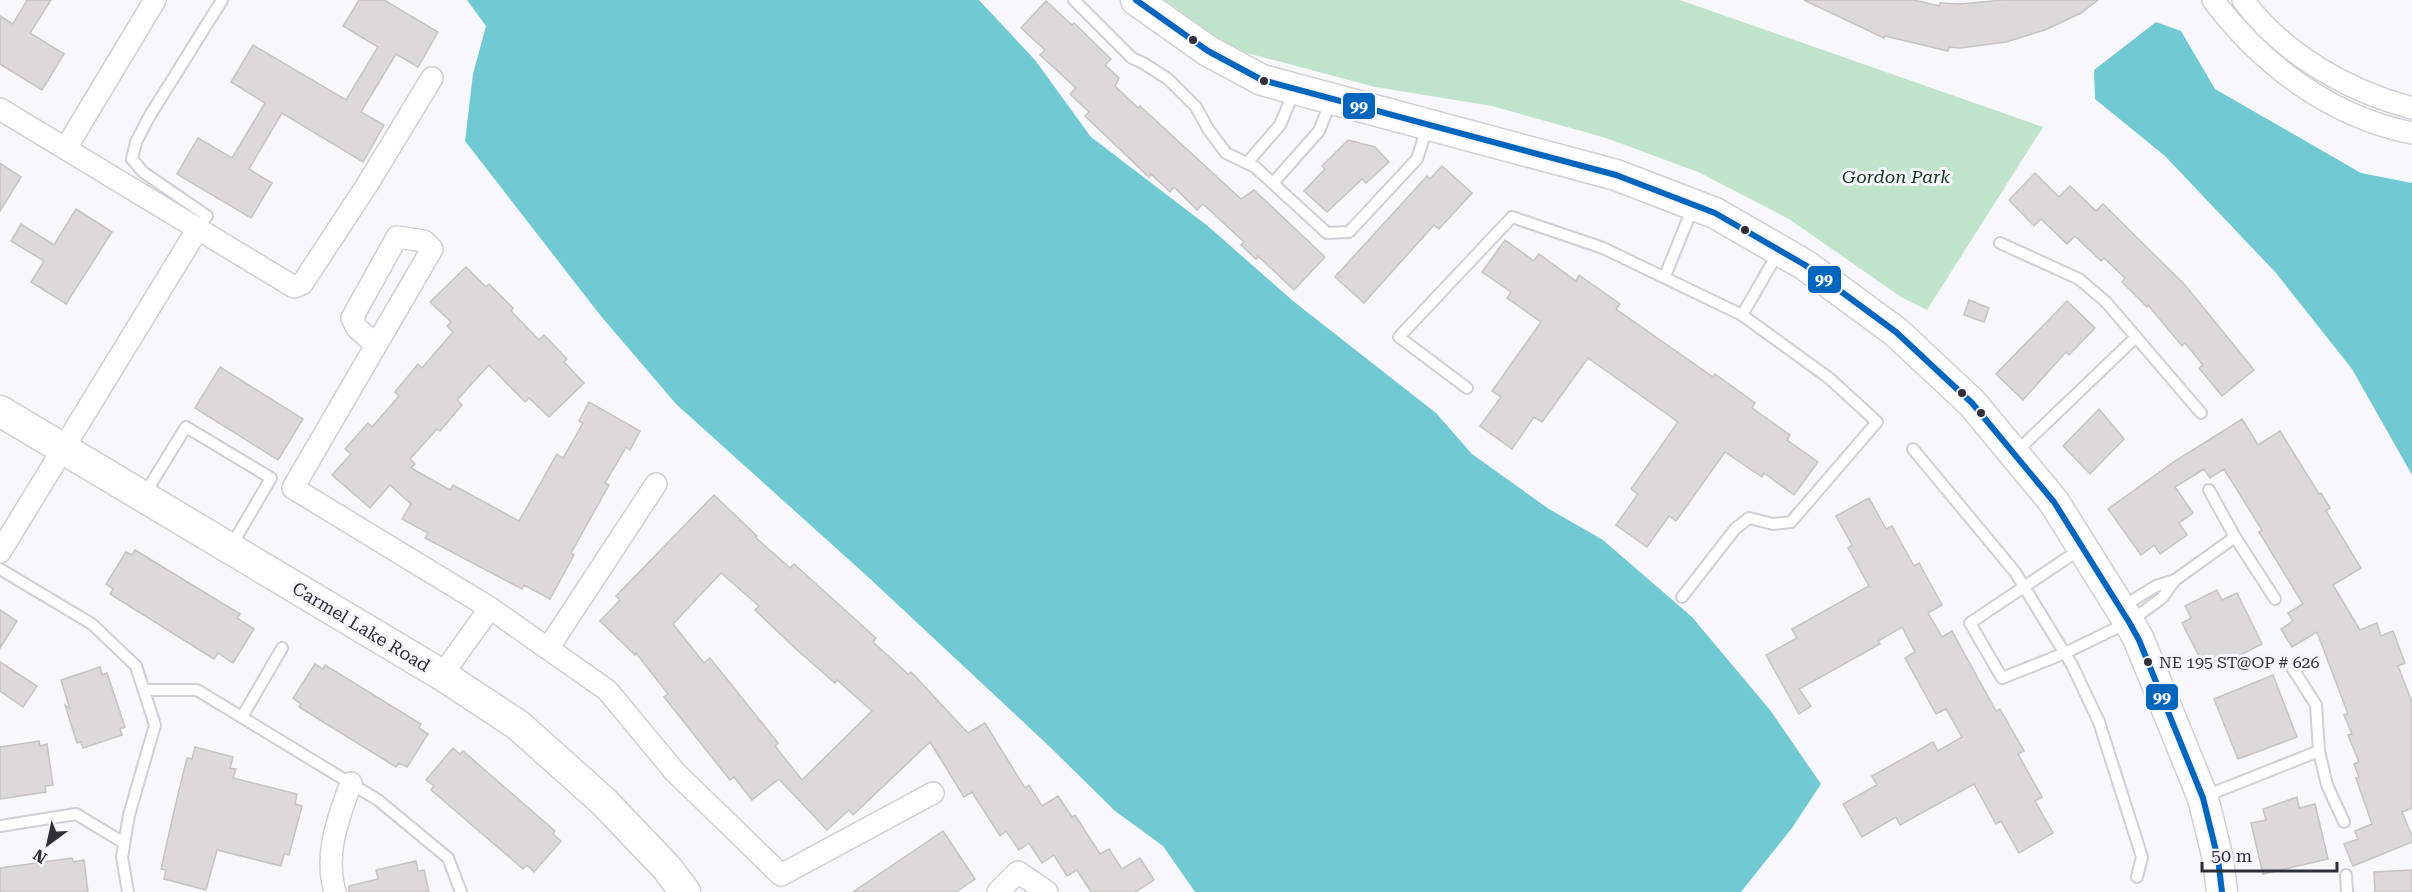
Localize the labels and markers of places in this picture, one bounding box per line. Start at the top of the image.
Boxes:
unlabelled marker [1187,34,1199,46]
unlabelled marker [1258,75,1270,87]
unlabelled marker [1739,224,1751,236]
unlabelled marker [1956,387,1968,399]
unlabelled marker [1975,407,1987,419]
place label: NE 195 ST@OP # 626 [2159,653,2320,672]
marker: NE 195 ST@OP # 626 [2142,656,2154,668]

